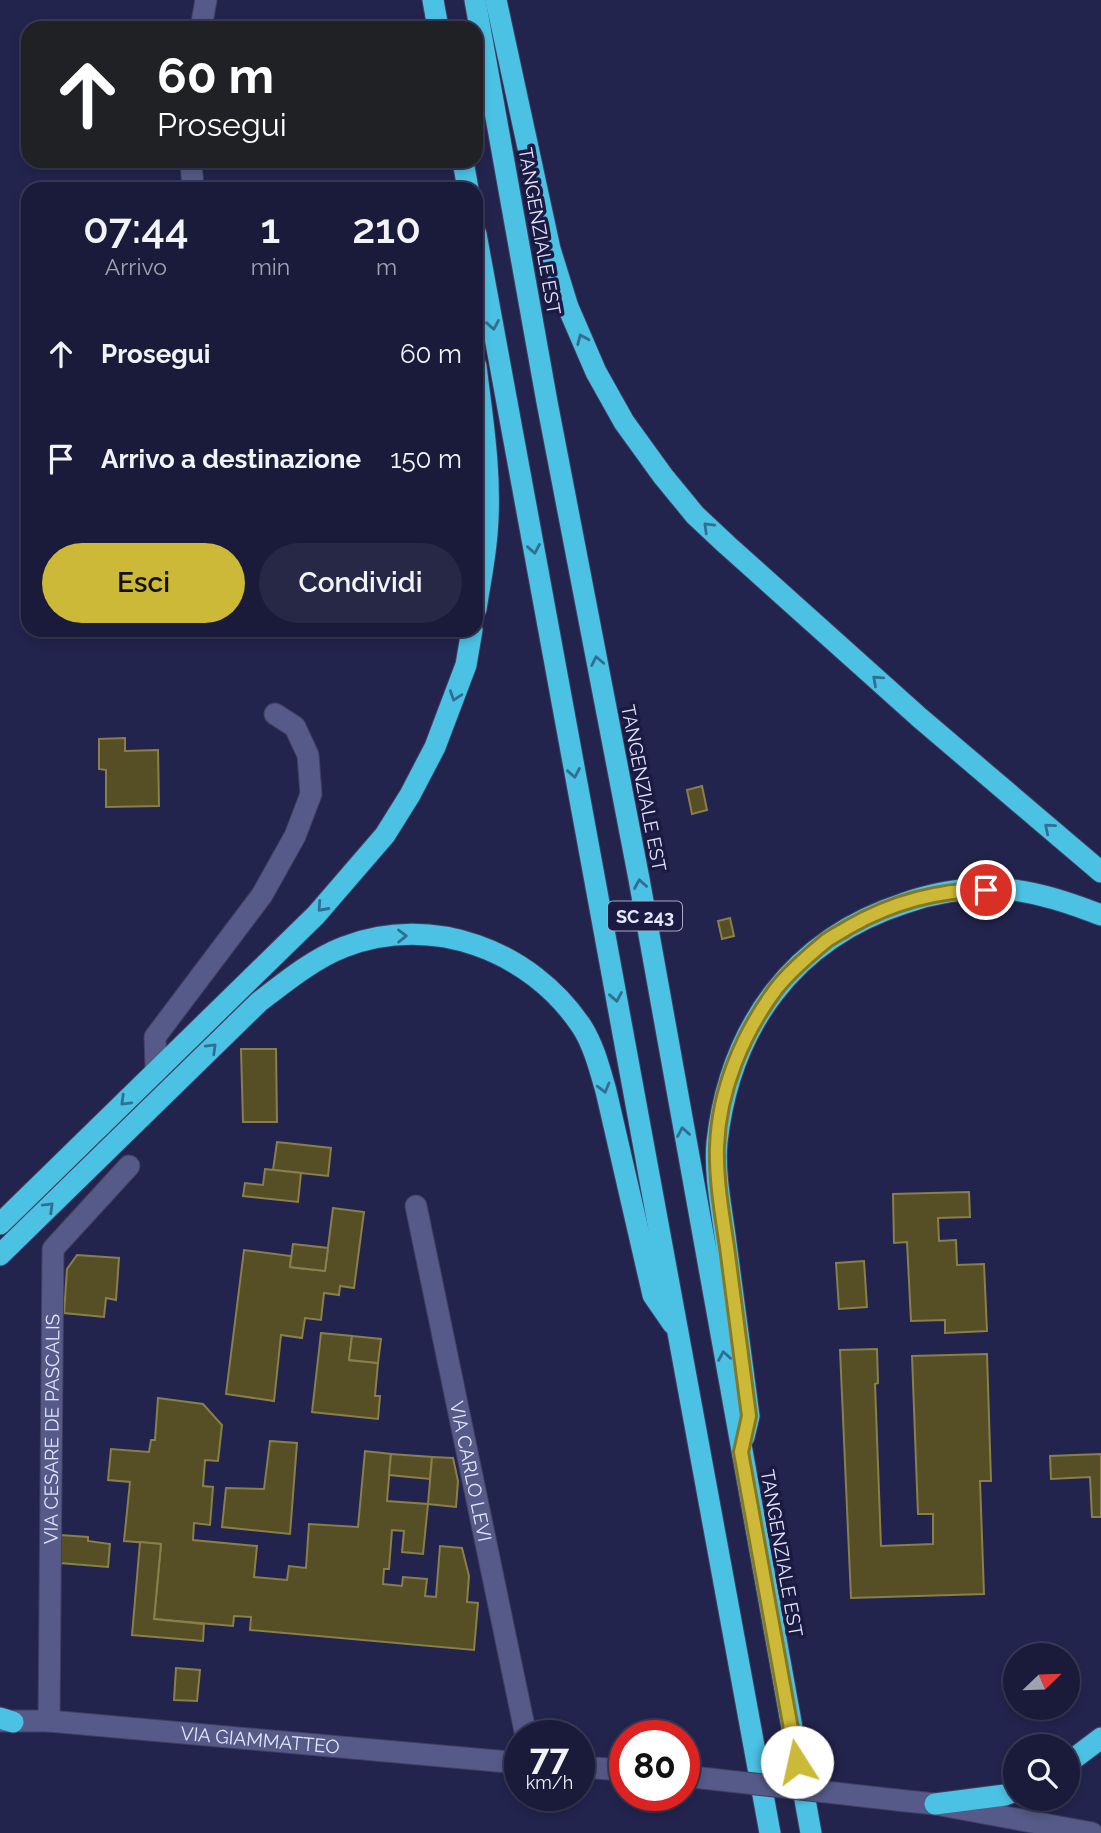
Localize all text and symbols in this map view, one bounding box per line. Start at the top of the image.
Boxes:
text: 60 m [157,47,274,104]
icon: ahead [42,49,133,140]
text: Prosegui [157,106,287,143]
street label: TANGENZIALE EST [514,146,566,317]
text: 07:44 [83,204,189,253]
text: 1 [261,204,280,253]
text: 210 [352,204,421,253]
text: Arrivo [105,253,167,280]
text: min [251,253,290,280]
text: m [376,253,397,280]
one-way arrow [484,319,499,331]
one-way arrow [576,334,590,346]
icon: ahead [42,335,80,373]
text: Prosegui [101,339,210,369]
text: 60 m [400,339,462,369]
icon: arrive [42,440,80,478]
text: Arrivo a destinazione [101,444,361,474]
text: 150 m [390,444,462,474]
one-way arrow [703,522,716,535]
button: Esci [42,543,245,623]
button: Condividi [259,543,462,623]
one-way arrow [525,543,540,555]
one-way arrow [590,655,605,667]
one-way arrow [872,675,885,688]
one-way arrow [449,689,463,701]
street label: TANGENZIALE EST [617,703,671,874]
one-way arrow [566,767,581,779]
one-way arrow [1044,824,1057,836]
pin [956,860,1016,920]
icon: arrive [967,871,1005,909]
one-way arrow [633,878,648,890]
one-way arrow [318,899,331,912]
road number: SC 243 [608,902,682,931]
one-way arrow [397,928,408,943]
one-way arrow [608,991,623,1002]
one-way arrow [203,1044,216,1057]
one-way arrow [596,1081,611,1093]
one-way arrow [121,1093,134,1106]
one-way arrow [677,1126,692,1138]
one-way arrow [41,1203,54,1216]
street label: VIA CESARE DE PASCALIS [39,1314,63,1544]
one-way arrow [717,1350,732,1362]
street label: VIA CARLO LEVI [446,1399,496,1544]
street label: TANGENZIALE EST [756,1468,808,1639]
north arrow [1003,1643,1080,1720]
map controls [1003,1643,1080,1811]
speed limit sign: 80 [609,1720,700,1811]
street label: VIA GIAMMATTEO [180,1722,341,1758]
position arrow [760,1725,834,1799]
button: search [1003,1734,1080,1811]
text: 77 [530,1736,569,1777]
text: km/h [526,1772,573,1793]

